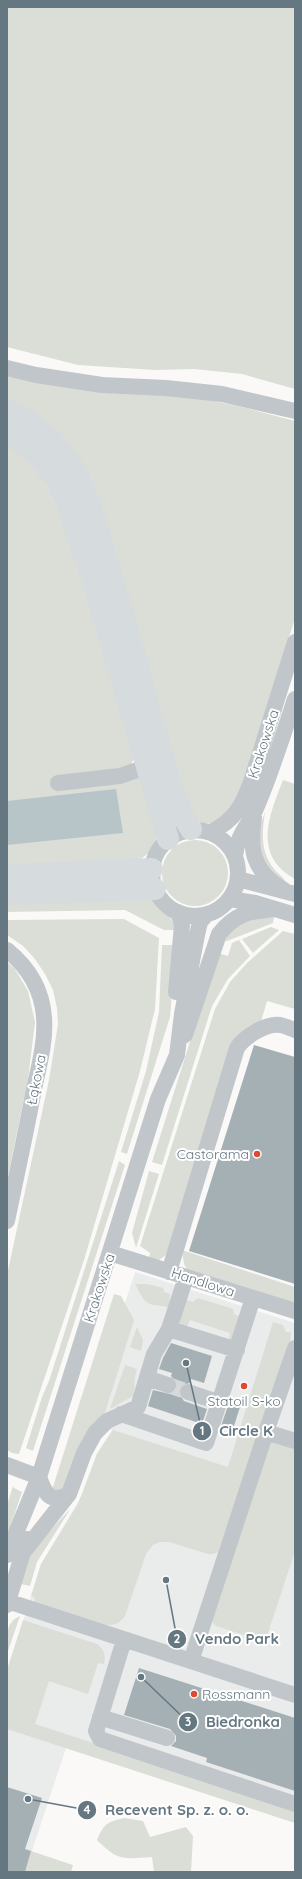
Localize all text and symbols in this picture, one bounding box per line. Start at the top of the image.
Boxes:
street label: Krakowska [243,707,283,781]
street label: Łąkowa [22,1053,50,1107]
place label: Castorama [177,1145,249,1163]
marker: Castorama [252,1149,262,1159]
street label: Krakowska [79,1251,119,1325]
street label: Handlowa [169,1263,237,1301]
marker: Statoil S-ko [239,1381,249,1391]
place label: Statoil S-ko [207,1392,281,1410]
callout: Circle K [192,1417,281,1444]
text: Circle K [219,1421,273,1440]
text: 1 [200,1423,204,1438]
callout: Vendo Park [167,1625,287,1652]
text: Vendo Park [195,1629,279,1648]
text: 2 [174,1631,181,1646]
place label: Rossmann [202,1685,270,1703]
marker: Rossmann [189,1689,199,1699]
callout: Biedronka [178,1708,288,1735]
text: Biedronka [206,1712,280,1731]
text: 3 [185,1714,191,1729]
callout: Recevent Sp. z. o. o. [77,1796,257,1823]
text: Recevent Sp. z. o. o. [105,1800,249,1819]
text: 4 [83,1802,91,1817]

